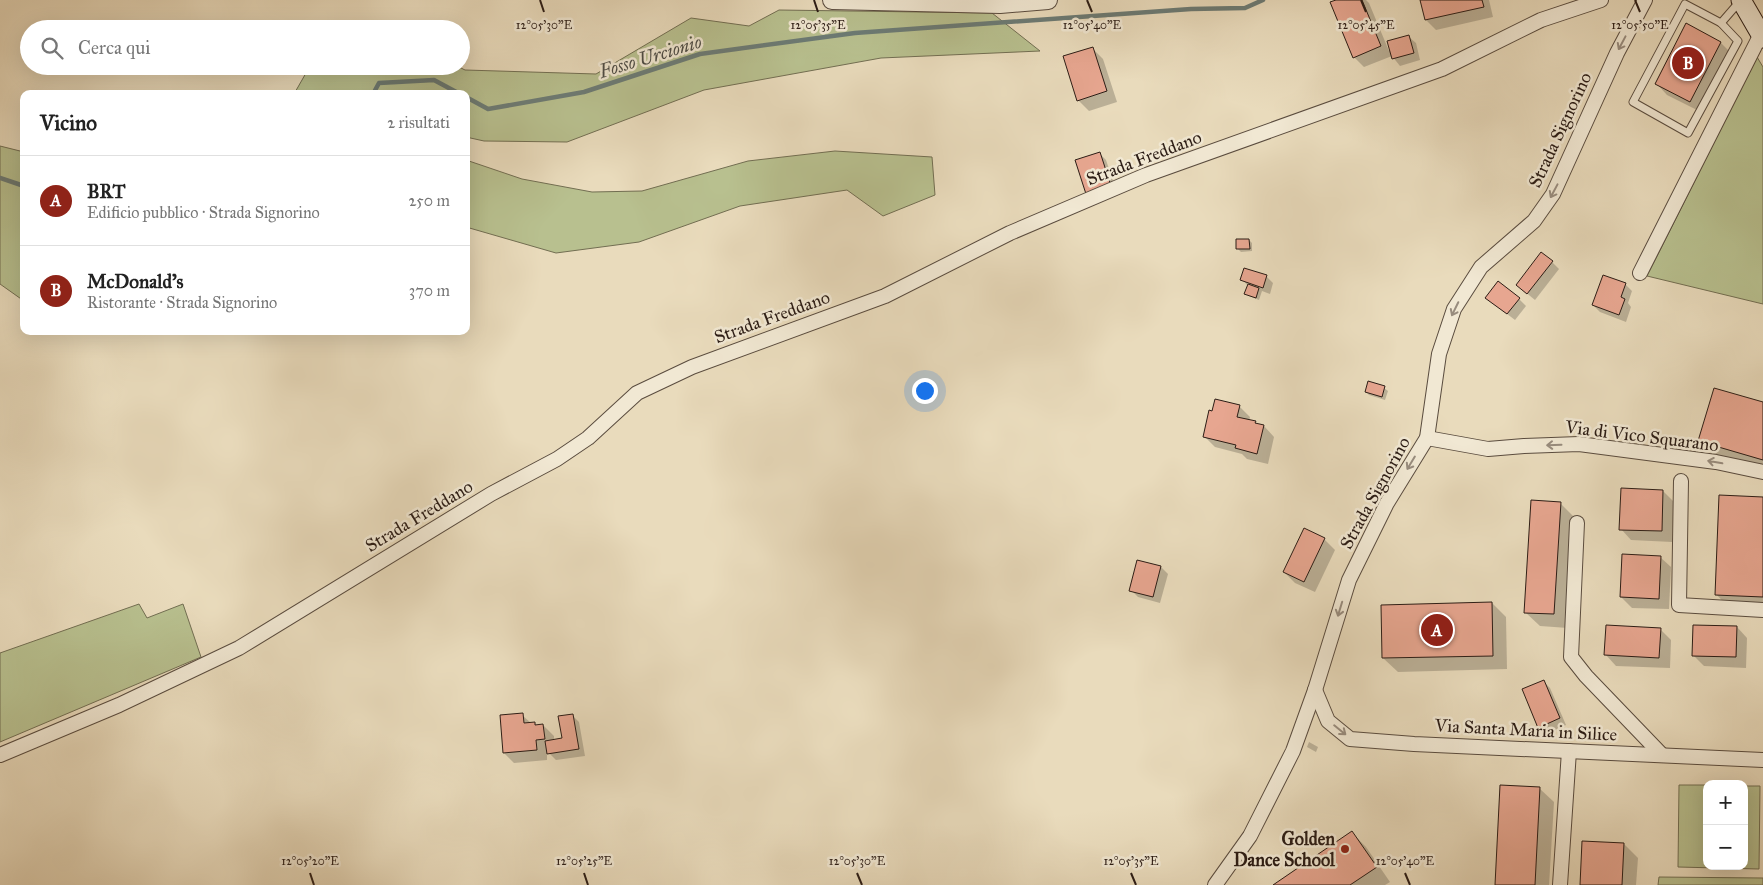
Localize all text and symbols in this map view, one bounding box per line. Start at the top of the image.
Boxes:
text: 12°05'30"E [516,18,573,32]
text: 12°05'35"E [790,18,846,32]
text: 12°05'40"E [1063,18,1122,32]
text: 12°05'45"E [1338,18,1395,32]
text: 12°05'50"E [1611,18,1669,32]
search box [20,20,470,75]
water label: Fosso Urcionio [595,30,704,83]
icon: search [38,34,66,62]
one-way arrow [1617,35,1626,50]
text: Cerca qui [78,36,150,59]
pin: B [1672,44,1704,82]
street label: Strada Signorino [1524,69,1597,192]
text: Vicino [40,110,97,136]
text: 2 risultati [387,113,450,132]
street label: Strada Freddano [1083,126,1205,190]
text: BRT [87,180,126,203]
one-way arrow [1549,183,1559,198]
text: A [51,191,61,210]
text: 250 m [409,191,450,210]
text: Edificio pubblico · Strada Signorino [87,203,320,222]
text: McDonald's [87,270,183,293]
text: B [51,281,61,300]
text: 370 m [409,281,450,300]
street label: Strada Freddano [711,286,833,348]
text: Ristorante · Strada Signorino [87,293,277,312]
one-way arrow [1450,301,1460,316]
your location [912,378,938,404]
street label: Via di Vico Squarano [1563,416,1720,457]
street label: Strada Signorino [1335,433,1416,553]
one-way arrow [1546,440,1562,449]
one-way arrow [1406,456,1416,470]
one-way arrow [1708,457,1724,467]
street label: Strada Freddano [361,475,477,557]
one-way arrow [1335,601,1345,617]
pin: A [1421,611,1453,649]
street label: Via Santa Maria in Silice [1433,714,1618,746]
one-way arrow [1333,725,1346,736]
map controls [1703,780,1748,870]
button: + [1703,780,1748,825]
button: − [1703,825,1748,870]
place label: Golden Dance School [1233,828,1336,871]
marker: Golden Dance School [1339,843,1351,855]
text: 12°05'20"E [281,854,339,868]
text: 12°05'25"E [556,854,612,868]
text: 12°05'30"E [829,854,886,868]
text: 12°05'35"E [1103,854,1159,868]
text: 12°05'40"E [1376,854,1435,868]

